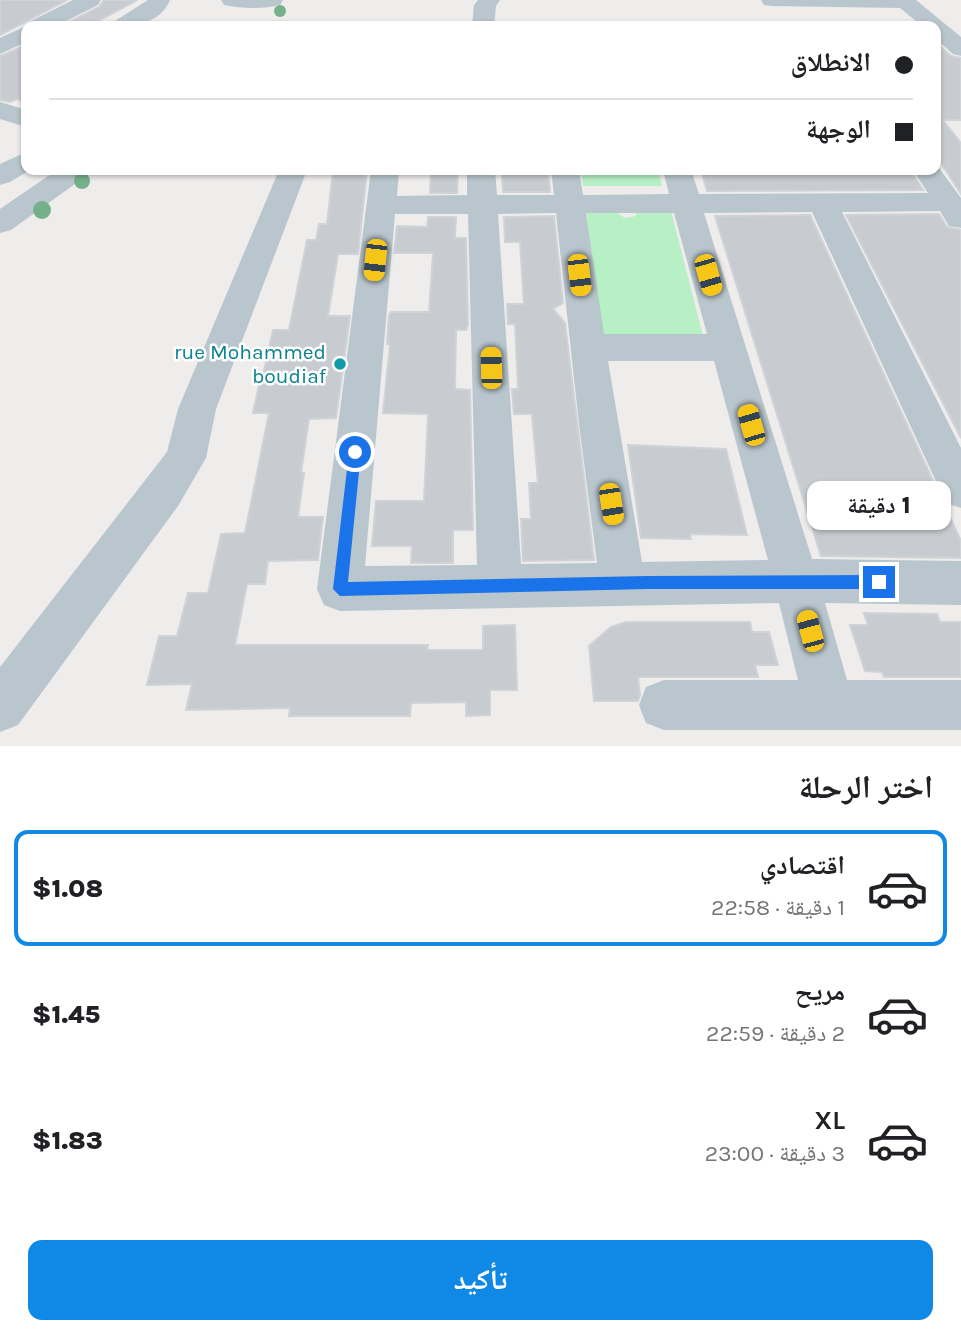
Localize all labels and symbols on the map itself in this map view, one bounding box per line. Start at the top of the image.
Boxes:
car [363,238,388,282]
car [693,252,724,298]
car [567,253,592,297]
place label: rue Mohammed boudiaf [174,340,327,388]
car [480,347,503,389]
marker: rue Mohammed boudiaf [332,356,348,372]
car [736,402,767,448]
route start [339,436,371,468]
callout: 1 دقيقة [807,480,951,530]
car [598,482,625,526]
route end [863,566,895,598]
car [795,608,826,654]

